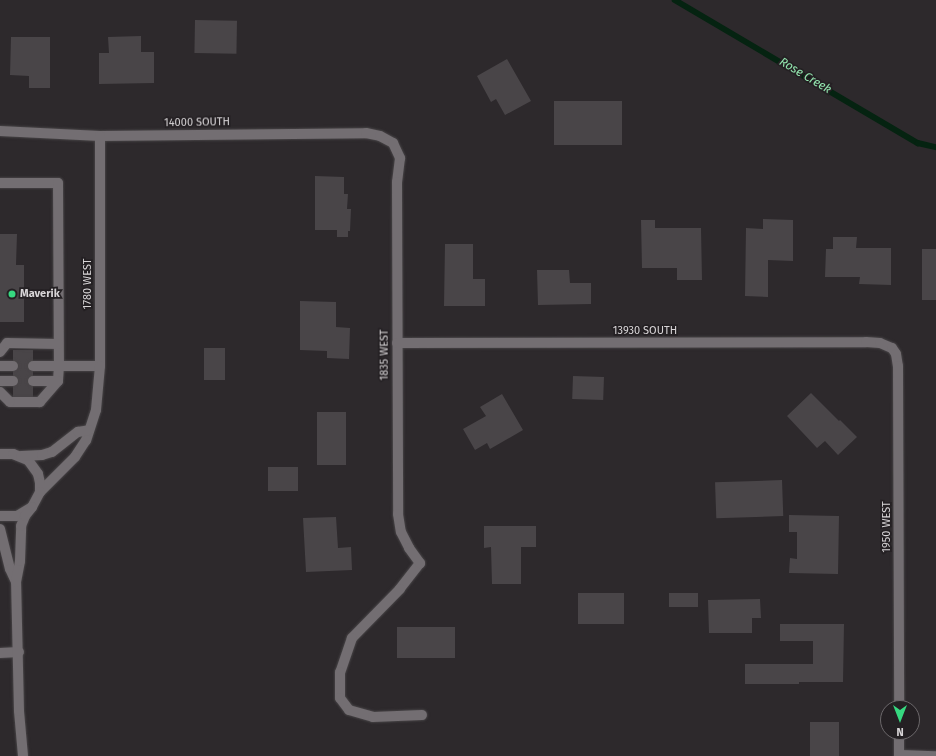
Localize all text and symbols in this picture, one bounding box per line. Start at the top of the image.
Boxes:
water label: Rose Creek [776,55,834,97]
street label: 14000 SOUTH [164,116,230,130]
street label: 1780 WEST [81,259,95,309]
place label: Maverik [20,287,60,301]
marker: Maverik [7,289,17,299]
street label: 13930 SOUTH [613,324,677,338]
street label: 1835 WEST [378,329,392,381]
street label: 1950 WEST [880,501,894,553]
north arrow [880,700,920,740]
text: N [896,725,904,738]

